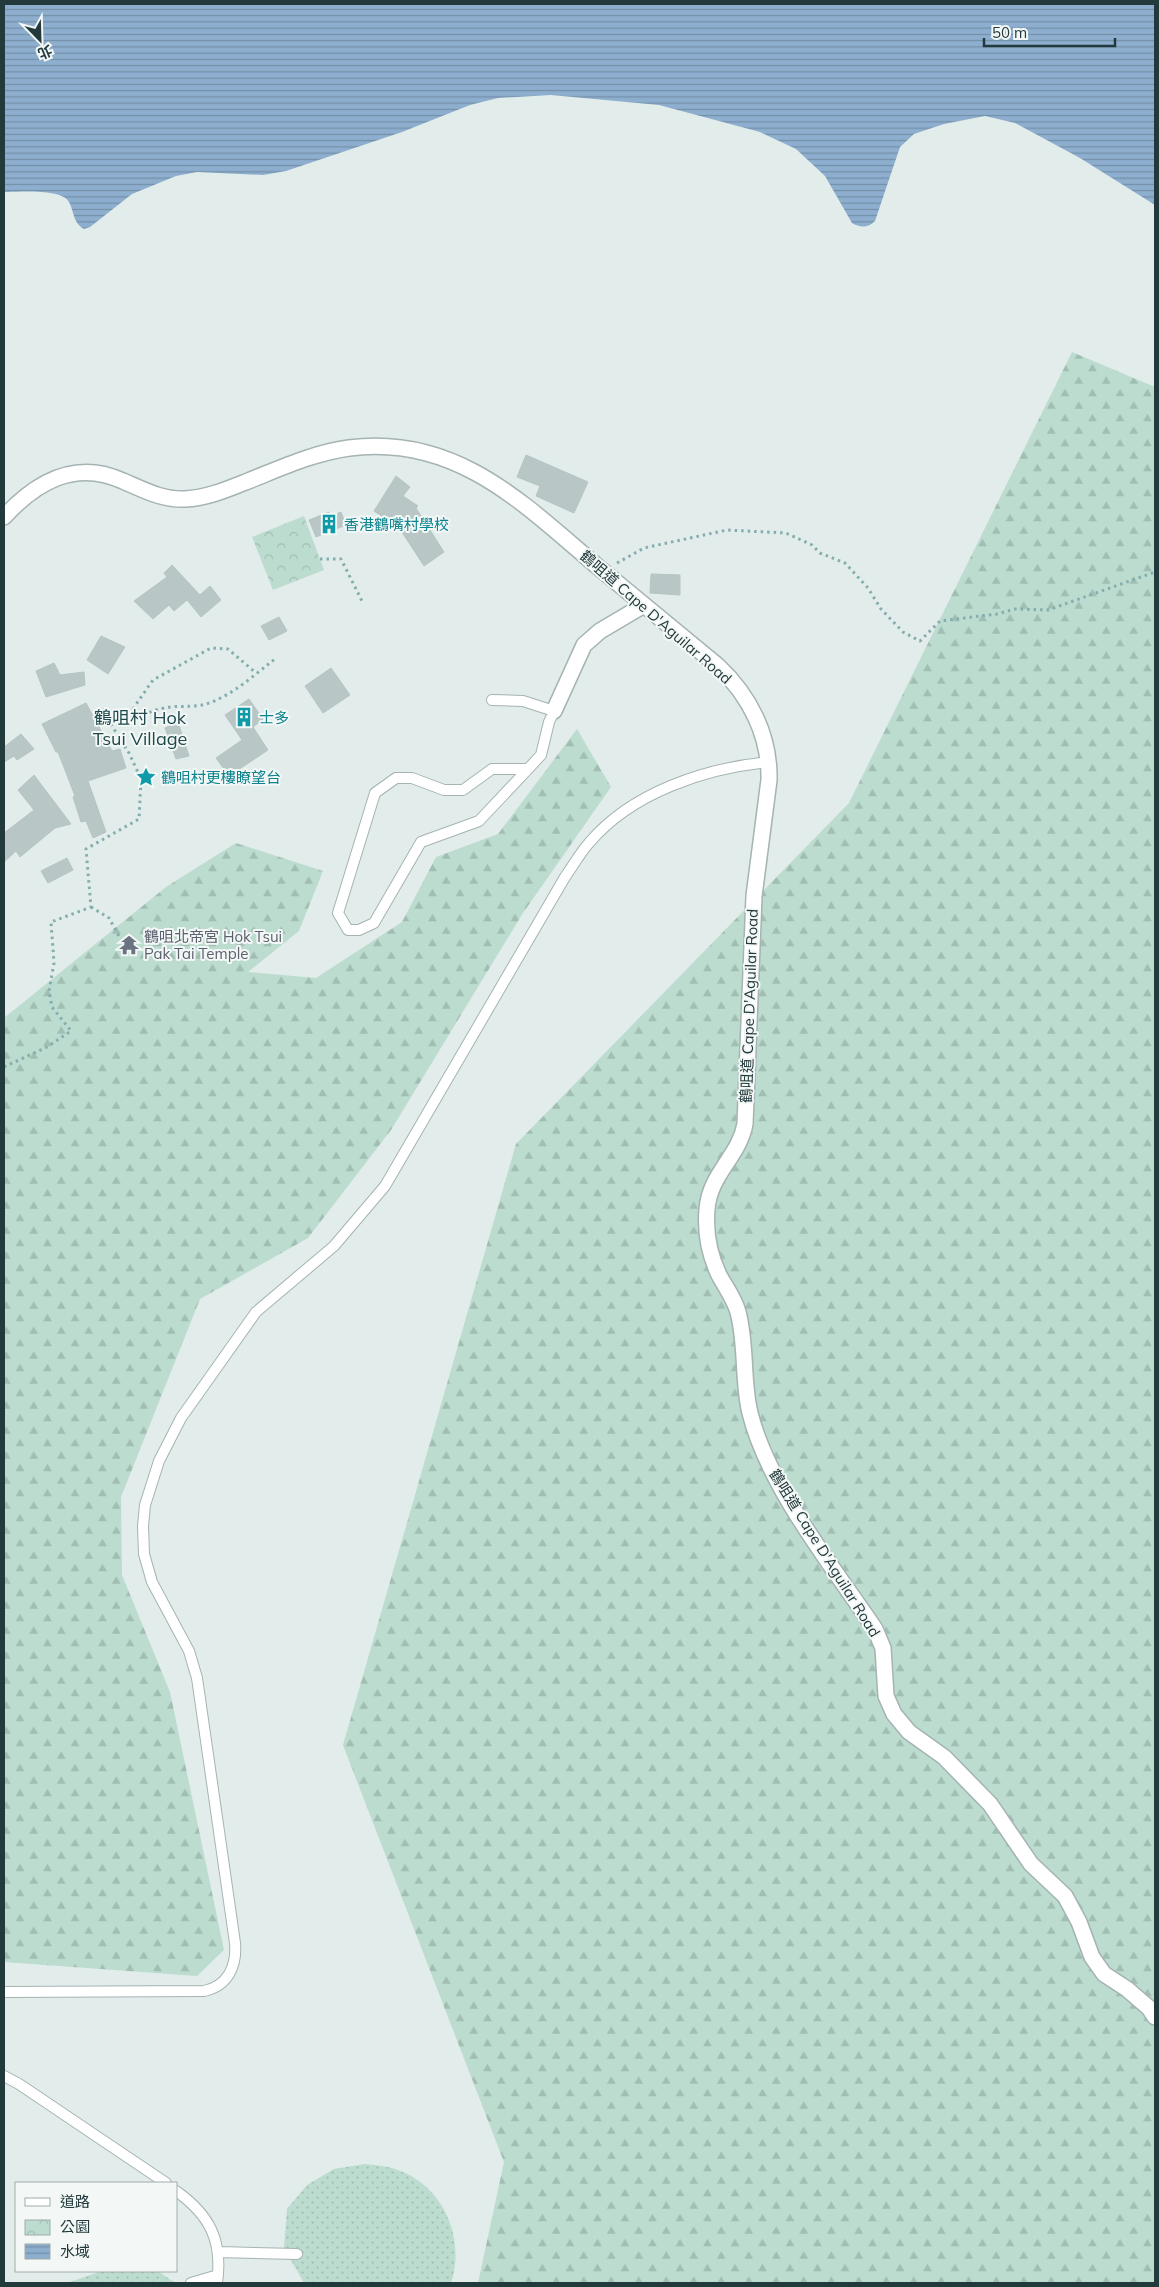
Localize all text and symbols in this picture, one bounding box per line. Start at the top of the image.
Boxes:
north arrow [15,15,65,65]
scale bar [984,15,1115,47]
text: 50 m [992,23,1027,42]
text: 北 [35,41,55,63]
building icon: 香港鶴嘴村學校 [318,513,340,535]
place label: 香港鶴嘴村學校 [344,515,449,534]
street label: 鶴咀道 Cape D'Aguilar Road [576,546,736,688]
district label: 鶴咀村 Hok Tsui Village [93,706,187,750]
building icon: 士多 [233,706,255,728]
place label: 士多 [259,708,289,727]
place icon: 鶴咀村更樓瞭望台 [135,766,157,788]
place label: 鶴咀村更樓瞭望台 [161,768,281,787]
street label: 鶴咀道 Cape D'Aguilar Road [736,909,762,1103]
place label: 鶴咀北帝宮 Hok Tsui Pak Tai Temple [144,927,282,963]
temple icon: 鶴咀北帝宮 Hok Tsui Pak Tai Temple [118,934,140,956]
street label: 鶴咀道 Cape D'Aguilar Road [765,1466,885,1640]
legend [15,2182,178,2272]
text: 道路 [60,2192,90,2211]
text: 公園 [60,2217,90,2236]
text: 水域 [60,2242,90,2261]

